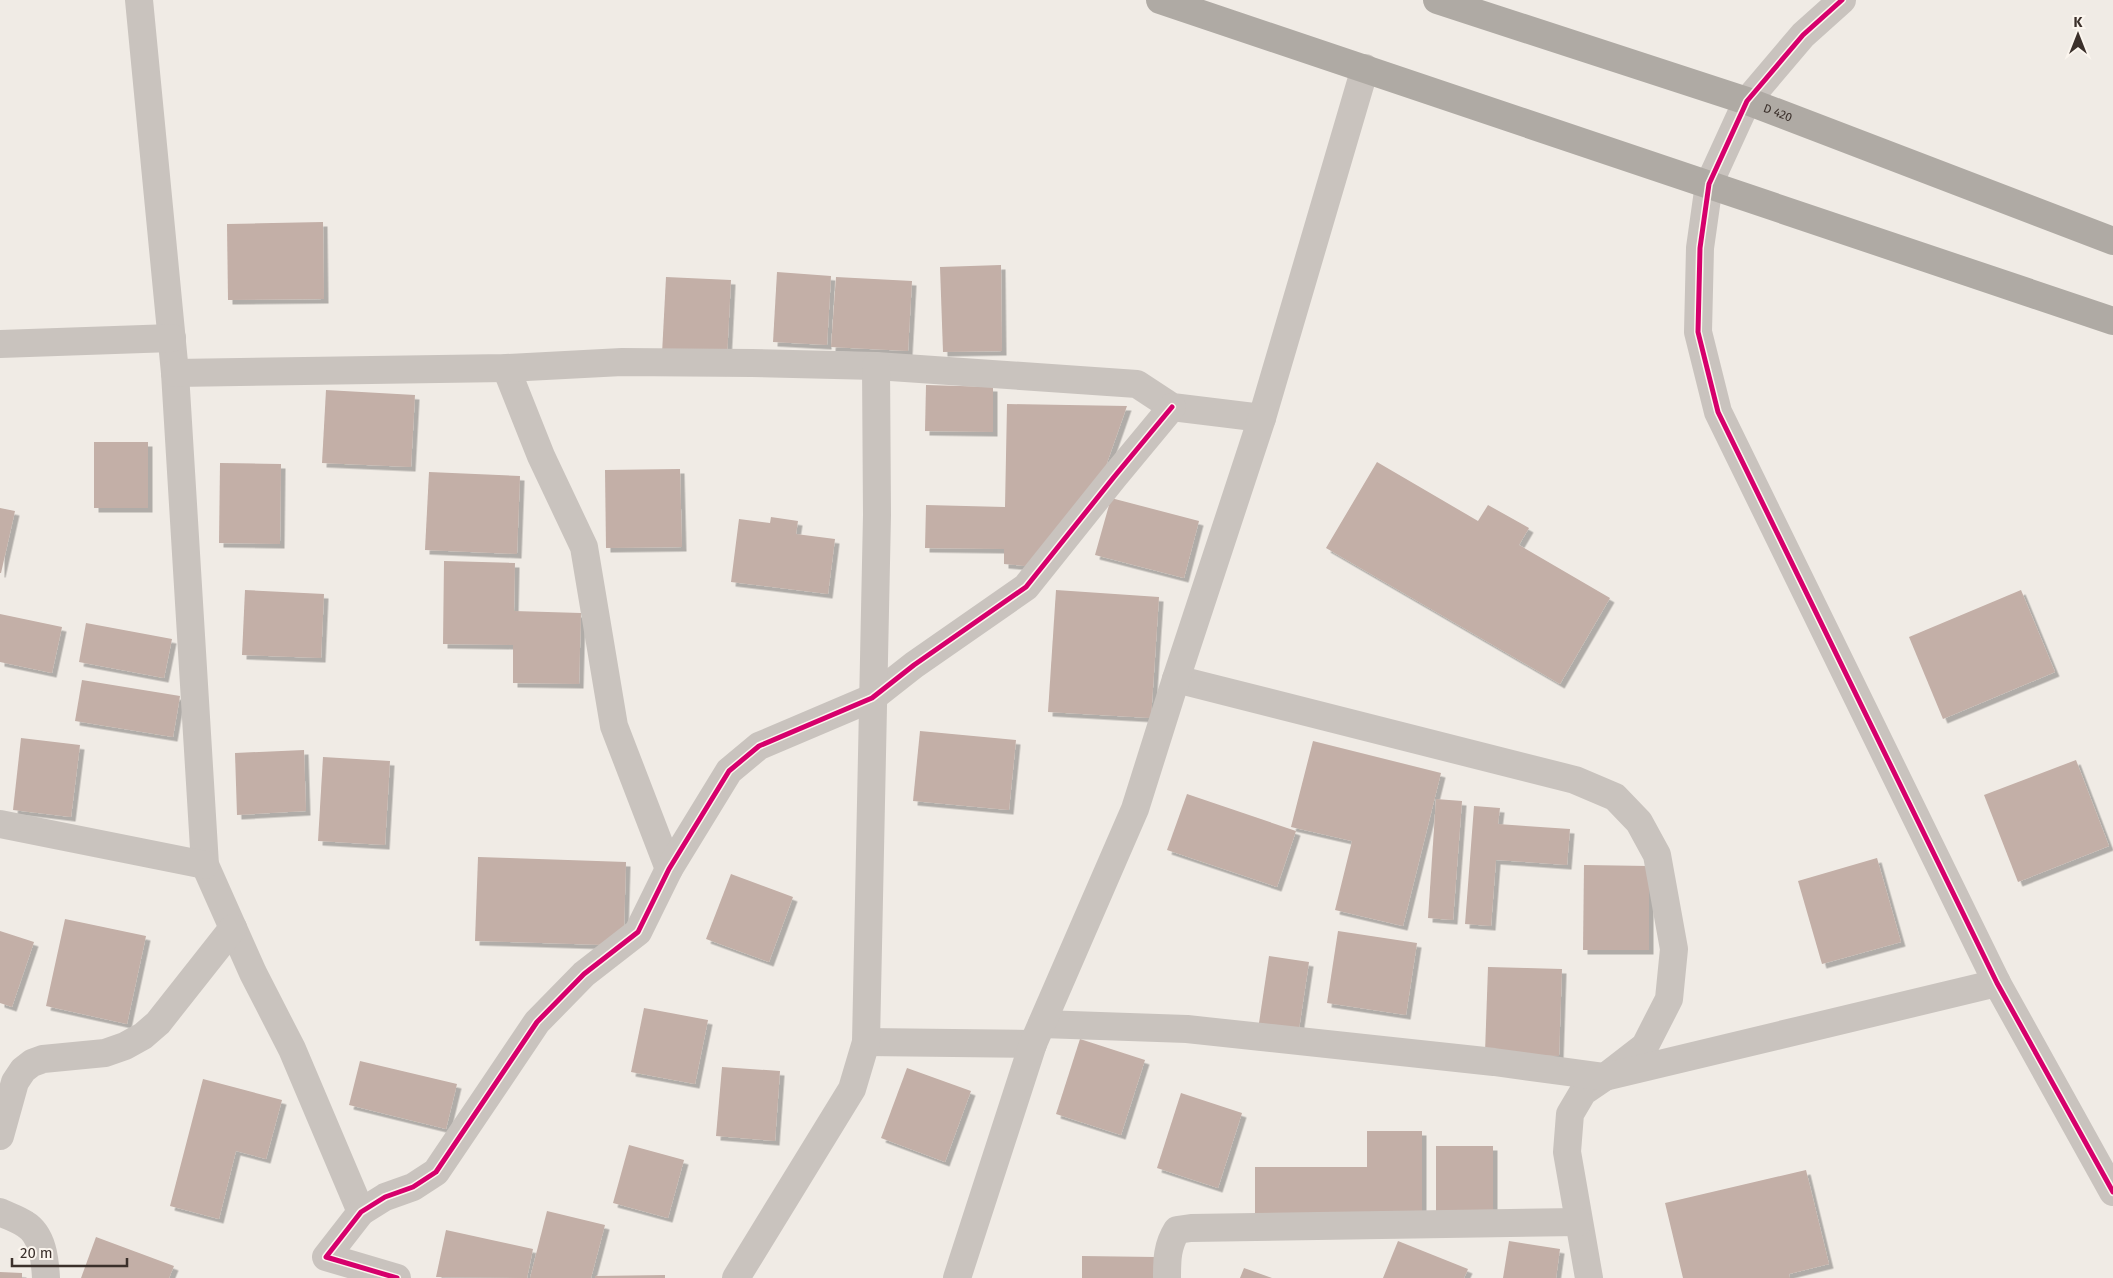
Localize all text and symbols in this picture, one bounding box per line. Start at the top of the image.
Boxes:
north arrow [2053,10,2103,60]
text: K [2074,14,2084,31]
street label: D 420 [1761,101,1794,125]
scale bar [12,1236,128,1268]
text: 20 m [20,1244,53,1262]

